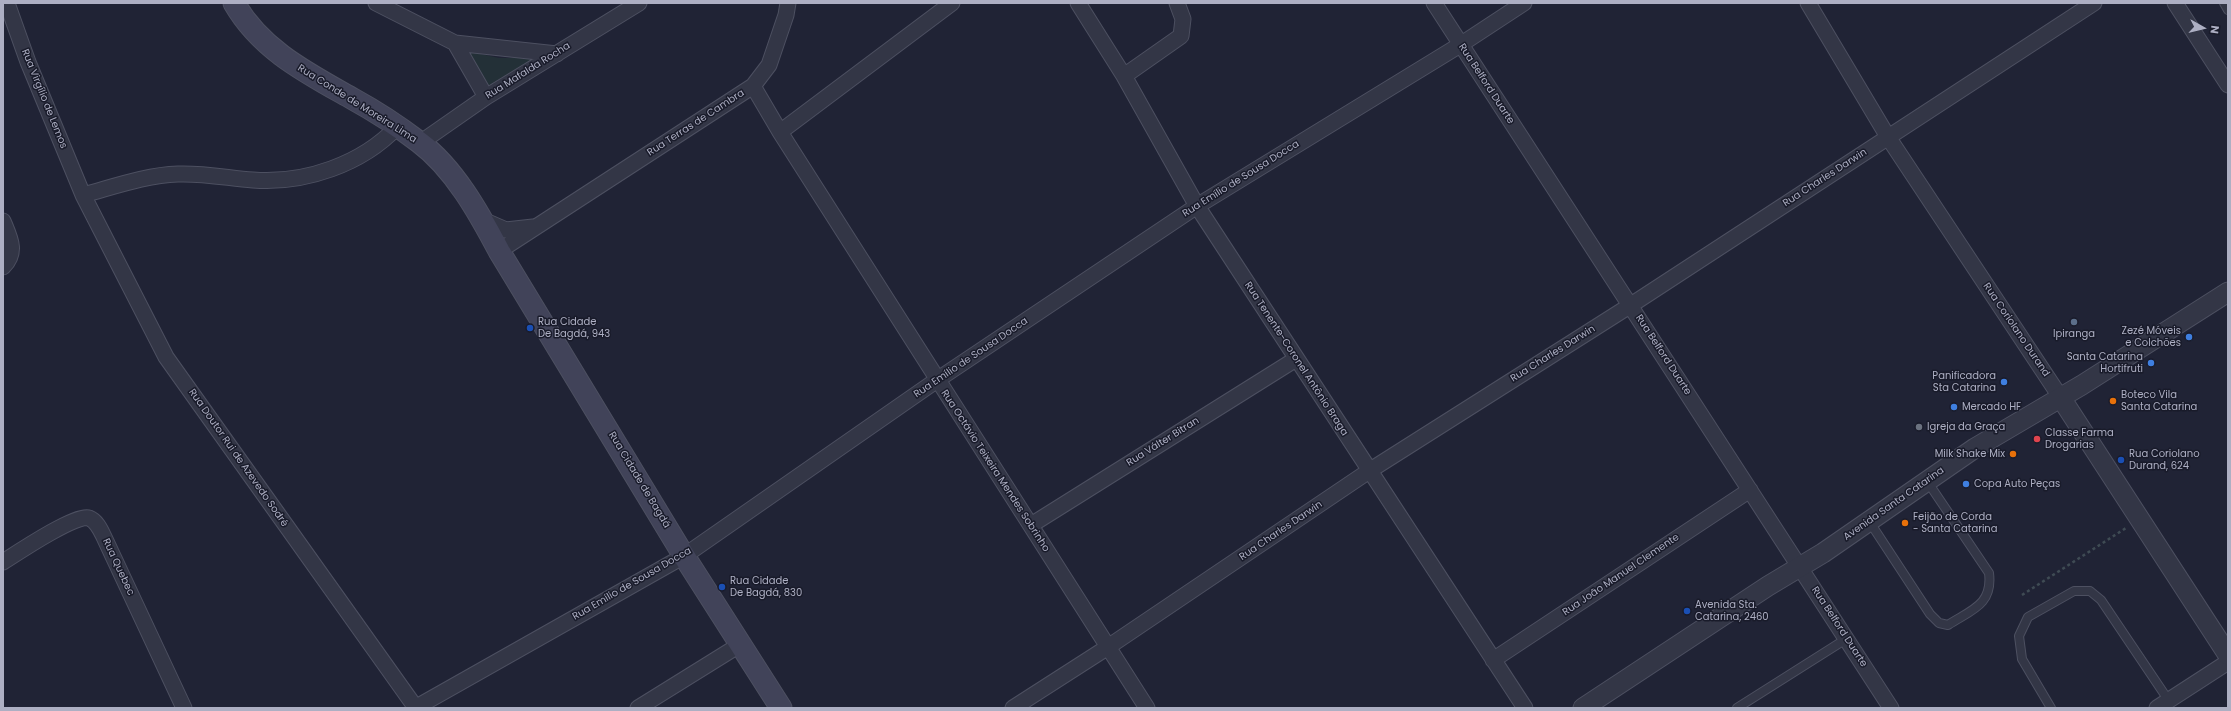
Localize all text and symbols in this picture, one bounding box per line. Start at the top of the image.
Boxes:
north arrow [2183,8,2223,48]
text: N [2206,24,2223,35]
street label: Rua Mafalda Rocha [483,40,573,102]
street label: Rua Belford Duarte [1456,42,1516,126]
street label: Rua Virgílio de Lemos [19,48,69,150]
street label: Rua Conde de Moreira Lima [295,62,419,146]
street label: Rua Terras de Cambra [645,87,747,159]
street label: Rua Emílio de Sousa Docca [1181,138,1301,220]
street label: Rua Charles Darwin [1781,146,1869,210]
street label: Rua Tenente-Coronel Antônio Braga [1242,280,1350,438]
street label: Rua Coriolano Durand [1980,281,2052,379]
street label: Rua Belford Duarte [1633,313,1693,397]
street label: Rua Emílio de Sousa Docca [912,315,1030,401]
place label: Rua Cidade De Bagdá, 943 [538,316,610,340]
marker: Ipiranga [2069,317,2079,327]
marker: Rua Cidade De Bagdá, 943 [525,323,535,333]
street label: Rua Charles Darwin [1508,323,1598,385]
place label: Zezé Móveis e Colchões [2121,325,2181,348]
place label: Ipiranga [2053,328,2095,340]
marker: Zezé Móveis e Colchões [2184,332,2194,342]
place label: Santa Catarina Hortifruti [2067,351,2143,374]
marker: Santa Catarina Hortifruti [2146,358,2156,368]
place label: Panificadora Sta Catarina [1932,370,1996,394]
marker: Panificadora Sta Catarina [1999,377,2009,387]
street label: Rua Doutor Rui de Azevedo Sodré [186,387,290,529]
street label: Rua Octávio Teixeira Mendes Sobrinho [938,388,1052,554]
place label: Boteco Vila Santa Catarina [2121,389,2197,412]
marker: Boteco Vila Santa Catarina [2108,396,2118,406]
place label: Mercado HF [1962,401,2021,413]
marker: Mercado HF [1949,402,1959,412]
street label: Rua Válter Bitran [1125,415,1201,469]
place label: Igreja da Graça [1927,421,2005,433]
marker: Igreja da Graça [1914,422,1924,432]
place label: Classe Farma Drogarias [2045,427,2114,450]
street label: Rua Cidade de Bagdá [606,430,672,530]
marker: Classe Farma Drogarias [2032,434,2042,444]
place label: Milk Shake Mix [1935,448,2005,460]
place label: Rua Coriolano Durand, 624 [2129,448,2200,472]
marker: Milk Shake Mix [2008,449,2018,459]
marker: Rua Coriolano Durand, 624 [2116,455,2126,465]
street label: Avenida Santa Catarina [1841,465,1947,543]
place label: Copa Auto Peças [1974,478,2060,490]
marker: Copa Auto Peças [1961,479,1971,489]
street label: Rua Charles Darwin [1237,499,1325,563]
place label: Feijão de Corda - Santa Catarina [1913,511,1998,534]
marker: Feijão de Corda - Santa Catarina [1900,518,1910,528]
street label: Rua João Manuel Clemente [1560,531,1682,619]
street label: Rua Quebec [100,537,136,597]
street label: Rua Emílio de Sousa Docca [570,545,694,623]
place label: Rua Cidade De Bagdá, 830 [730,575,802,598]
marker: Rua Cidade De Bagdá, 830 [717,582,727,592]
street label: Rua Belford Duarte [1809,585,1869,669]
place label: Avenida Sta. Catarina, 2460 [1695,599,1769,622]
marker: Avenida Sta. Catarina, 2460 [1682,606,1692,616]

